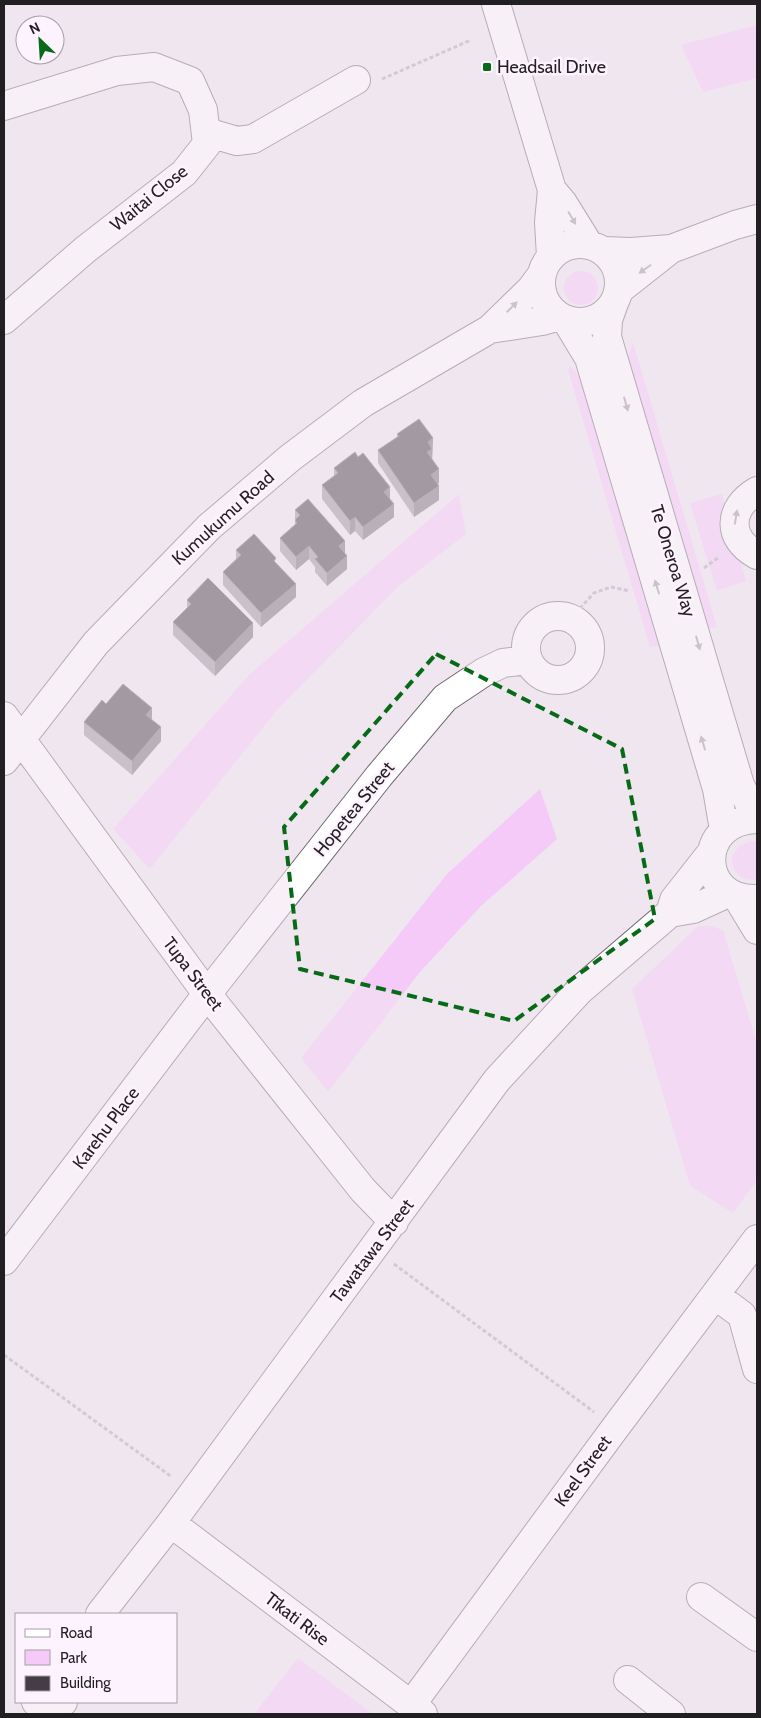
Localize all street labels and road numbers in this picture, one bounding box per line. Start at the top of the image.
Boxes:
street label: Waitai Close [106,160,192,236]
street label: Kumukumu Road [167,466,279,570]
street label: Te Oneroa Way [645,502,701,620]
street label: Hopetea Street [309,757,399,861]
street label: Tupa Street [158,933,228,1015]
street label: Karehu Place [68,1083,144,1173]
street label: Tawatawa Street [326,1195,418,1307]
street label: Keel Street [550,1431,616,1511]
street label: Tīkati Rise [260,1588,334,1650]

